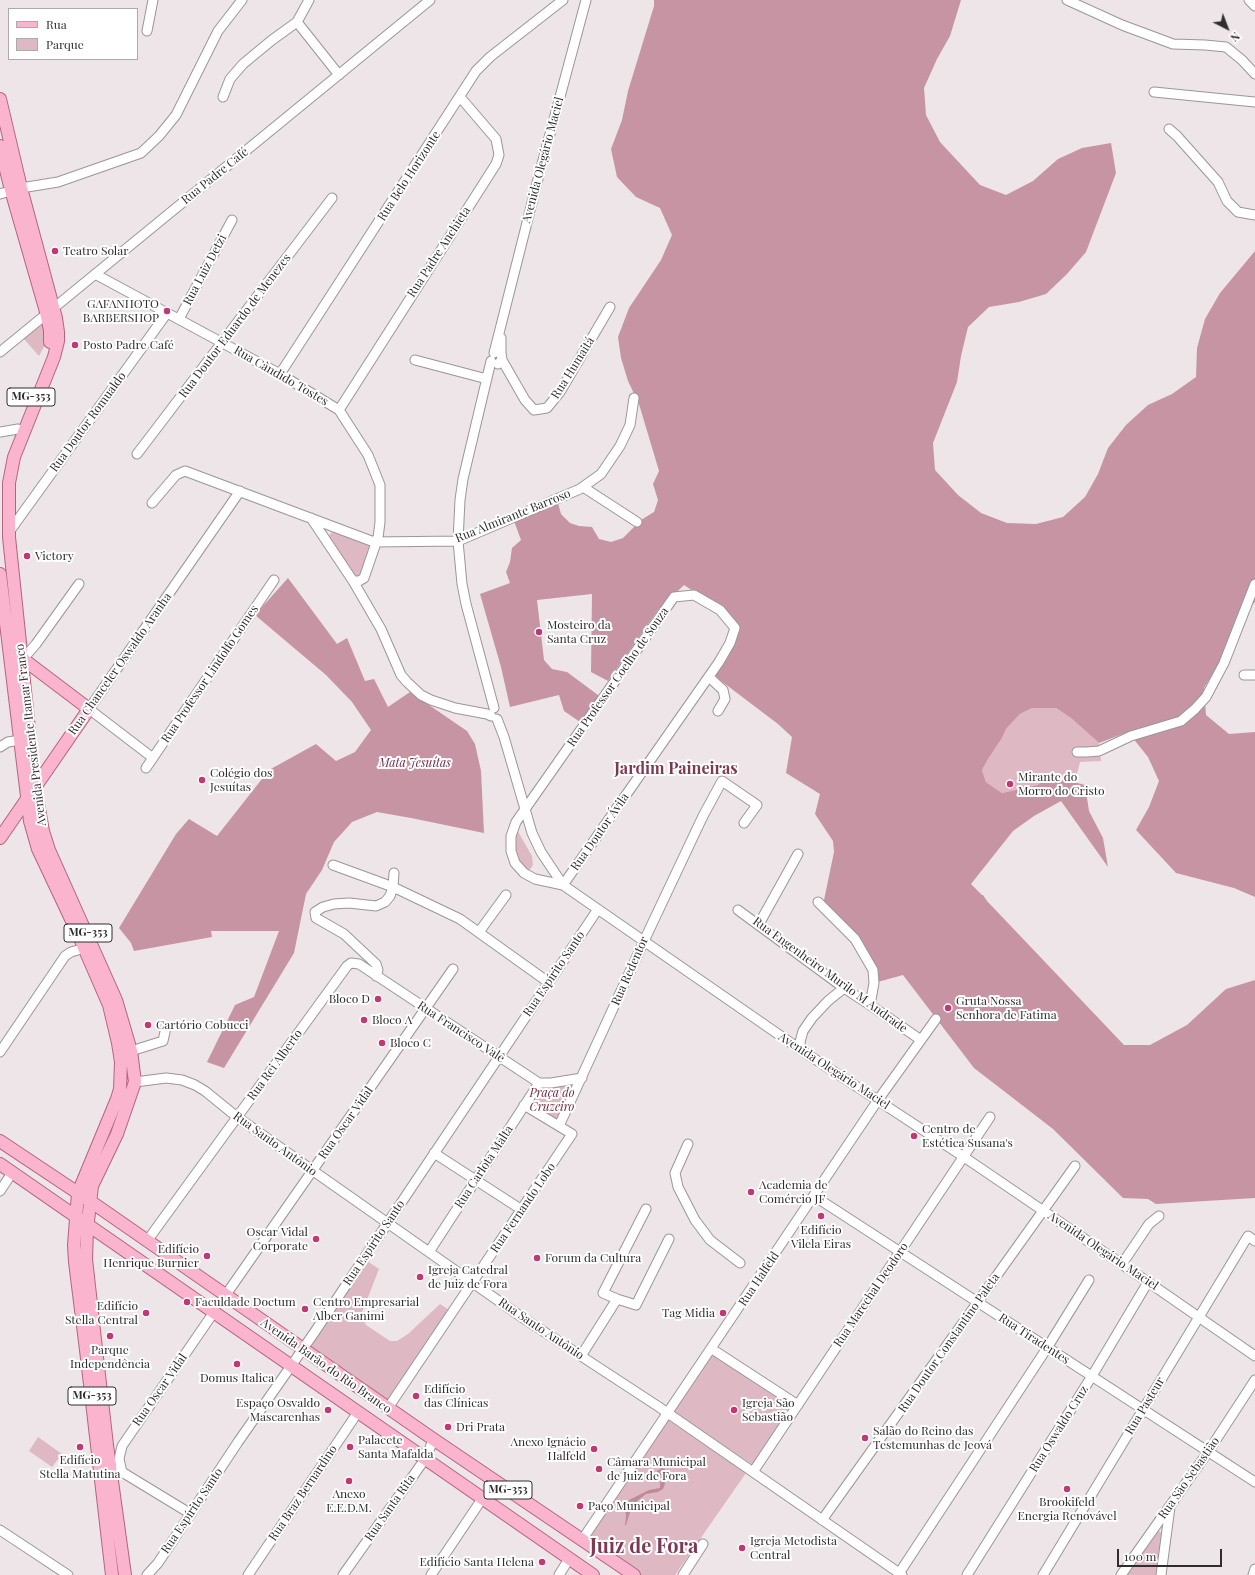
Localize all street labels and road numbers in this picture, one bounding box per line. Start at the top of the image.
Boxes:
street label: Avenida Olegário Maciel [519,95,567,225]
street label: Rua Belo Horizonte [375,128,443,224]
street label: Rua Padre Café [179,145,251,207]
street label: Rua Padre Anchieta [404,204,474,300]
street label: Rua Luiz Detzi [180,232,230,308]
street label: Rua Doutor Eduardo de Menezes [176,251,294,401]
street label: Rua Humaitá [548,334,598,402]
street label: Rua Cândido Tostes [231,343,331,409]
street label: Rua Doutor Romualdo [47,369,129,475]
road number: MG-353 [7,388,55,406]
street label: Rua Almirante Barroso [453,486,573,546]
street label: Rua Chanceler Oswaldo Aranha [65,590,175,738]
street label: Rua Professor Lindolfo Gomes [158,602,262,746]
street label: Rua Professor Coelho de Souza [564,605,672,749]
street label: Avenida Presidente Itamar Franco [13,643,49,827]
street label: Rua Doutor Ávila [568,790,632,874]
street label: Rua Engenheiro Murilo M Andrade [750,914,910,1036]
road number: MG-353 [64,924,112,942]
street label: Rua Espírito Santo [520,929,588,1019]
street label: Rua Redentor [608,934,652,1008]
street label: Rua Francisco Valê [415,998,507,1066]
street label: Rua Rei Alberto [244,1027,306,1103]
street label: Avenida Olegário Maciel [776,1030,892,1112]
street label: Rua Oscar Vidal [316,1084,376,1162]
street label: Rua Santo Antônio [230,1109,320,1179]
street label: Rua Carlota Malta [452,1123,516,1211]
street label: Rua Fernando Lobo [488,1160,558,1256]
street label: Rua Espírito Santo [340,1198,408,1288]
street label: Avenida Olegário Maciel [1045,1209,1161,1293]
street label: Rua Marechal Deodoro [831,1240,911,1350]
street label: Rua Halfeld [736,1249,782,1309]
street label: Rua Doutor Constantino Paleta [895,1271,1003,1415]
street label: Rua Santo Antônio [496,1295,586,1363]
street label: Rua Tiradentes [996,1311,1072,1367]
street label: Avenida Barão do Rio Branco [258,1315,394,1417]
street label: Rua Oscar Vidal [130,1351,190,1429]
street label: Rua Pasteur [1122,1375,1168,1437]
street label: Rua Oswaldo Cruz [1027,1383,1091,1475]
road number: MG-353 [68,1387,116,1405]
street label: Rua São Sebastião [1155,1434,1223,1522]
street label: Rua Braz Bernardino [266,1442,340,1544]
street label: Rua Espírito Santo [158,1466,226,1556]
street label: Rua Santa Rita [362,1472,418,1544]
road number: MG-353 [484,1481,532,1499]

